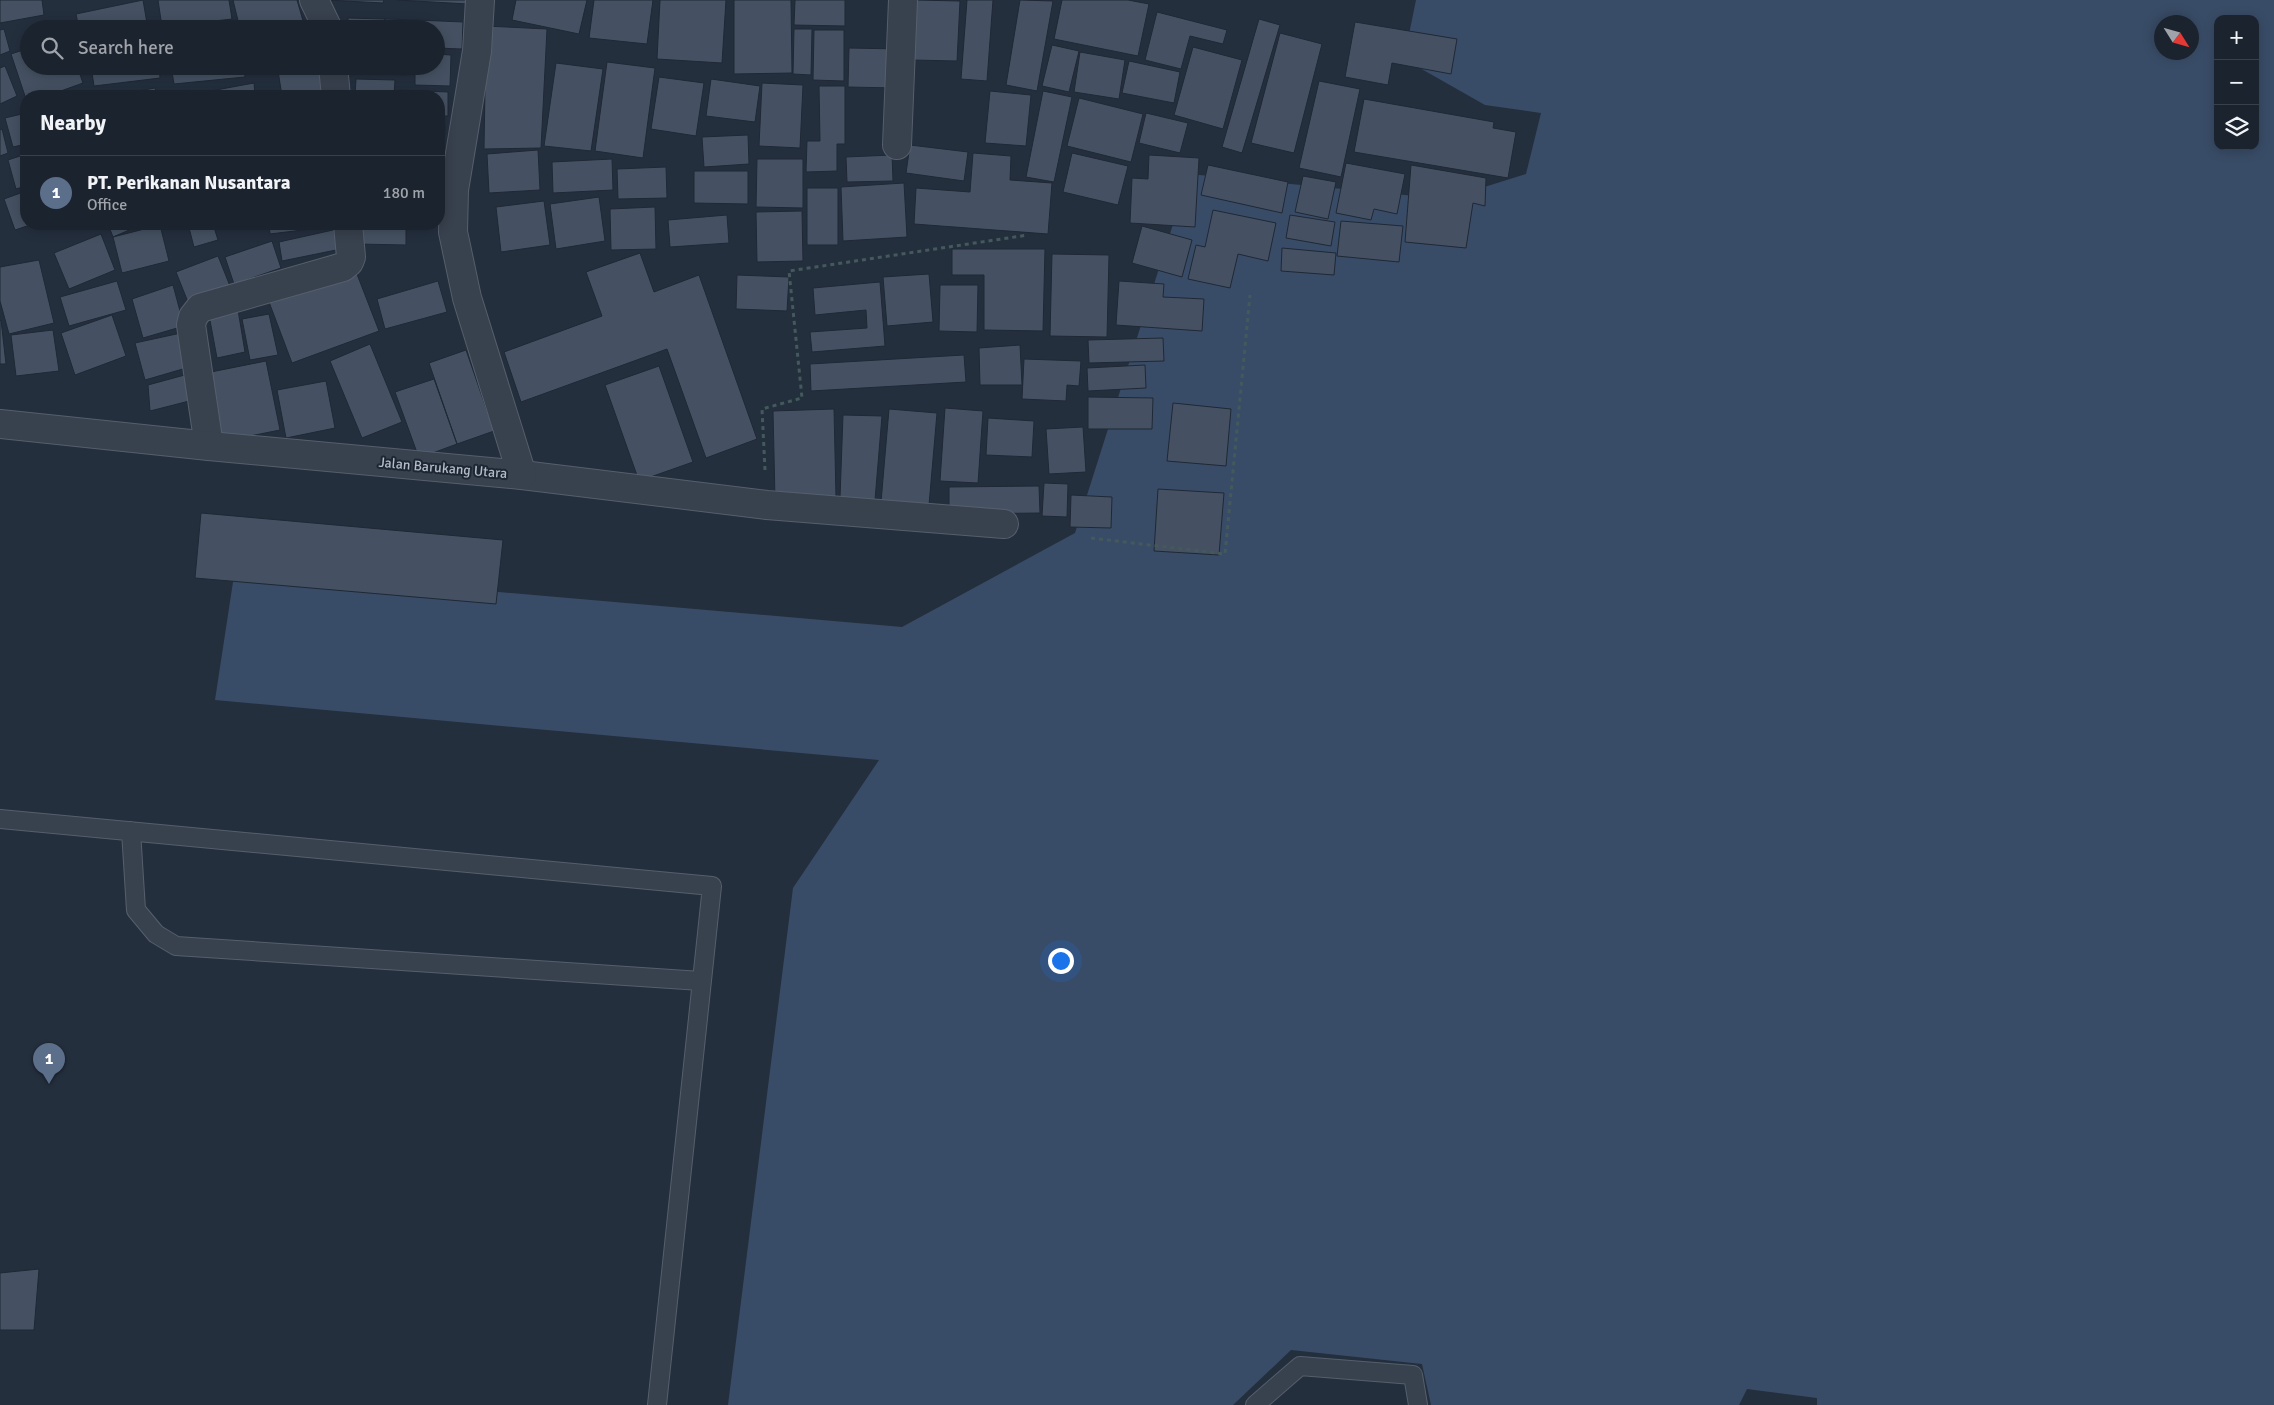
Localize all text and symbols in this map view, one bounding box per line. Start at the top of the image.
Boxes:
north arrow [2154,15,2199,60]
map controls [2214,15,2259,150]
button: + [2214,15,2259,60]
search box [20,20,445,75]
icon: search [38,34,66,62]
text: Search here [78,36,174,60]
button: − [2214,60,2259,105]
button: layers [2214,105,2259,150]
text: Nearby [40,110,106,136]
text: PT. Perikanan Nusantara [87,171,290,195]
text: 1 [52,183,60,203]
text: 180 m [383,183,425,203]
text: Office [87,195,127,215]
street label: Jalan Barukang Utara [378,454,508,482]
your location [1048,948,1074,974]
pin: 1 [33,1043,65,1084]

